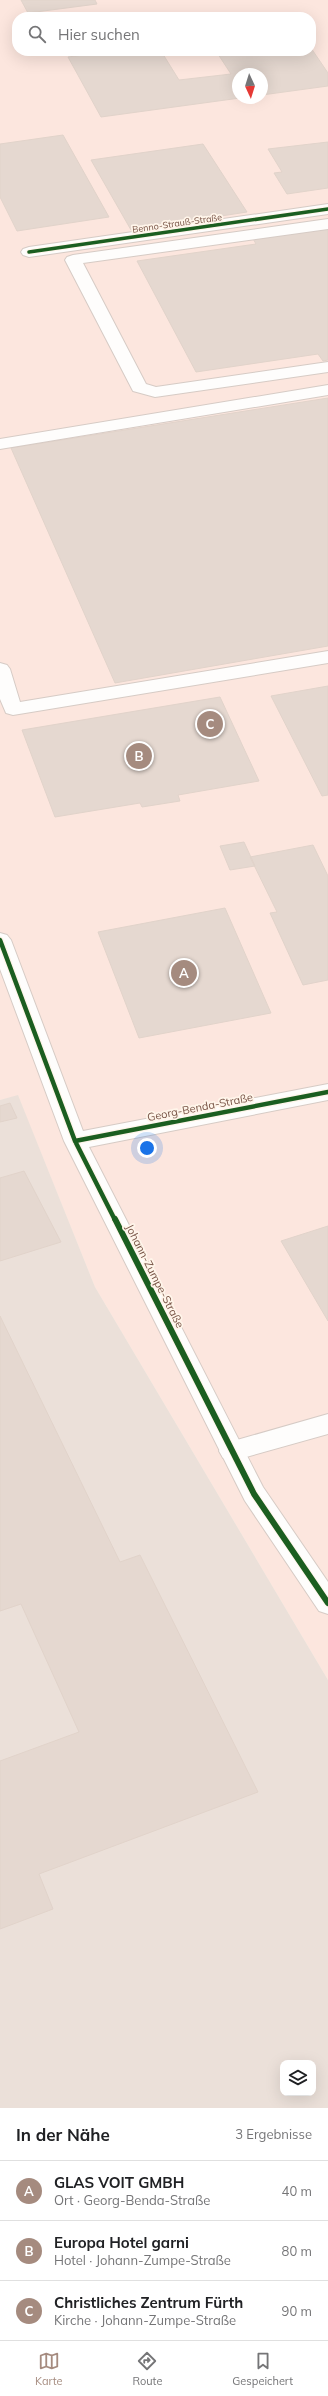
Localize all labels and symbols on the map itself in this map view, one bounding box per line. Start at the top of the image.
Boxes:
north arrow [232,68,268,104]
street label: Benno-Strauß-Straße [131,211,223,235]
pin: C [197,709,223,739]
pin: B [126,741,152,771]
pin: A [171,958,197,988]
street label: Georg-Benda-Straße [146,1090,254,1124]
your location [137,1138,157,1158]
street label: Johann-Zumpe-Straße [123,1222,187,1330]

